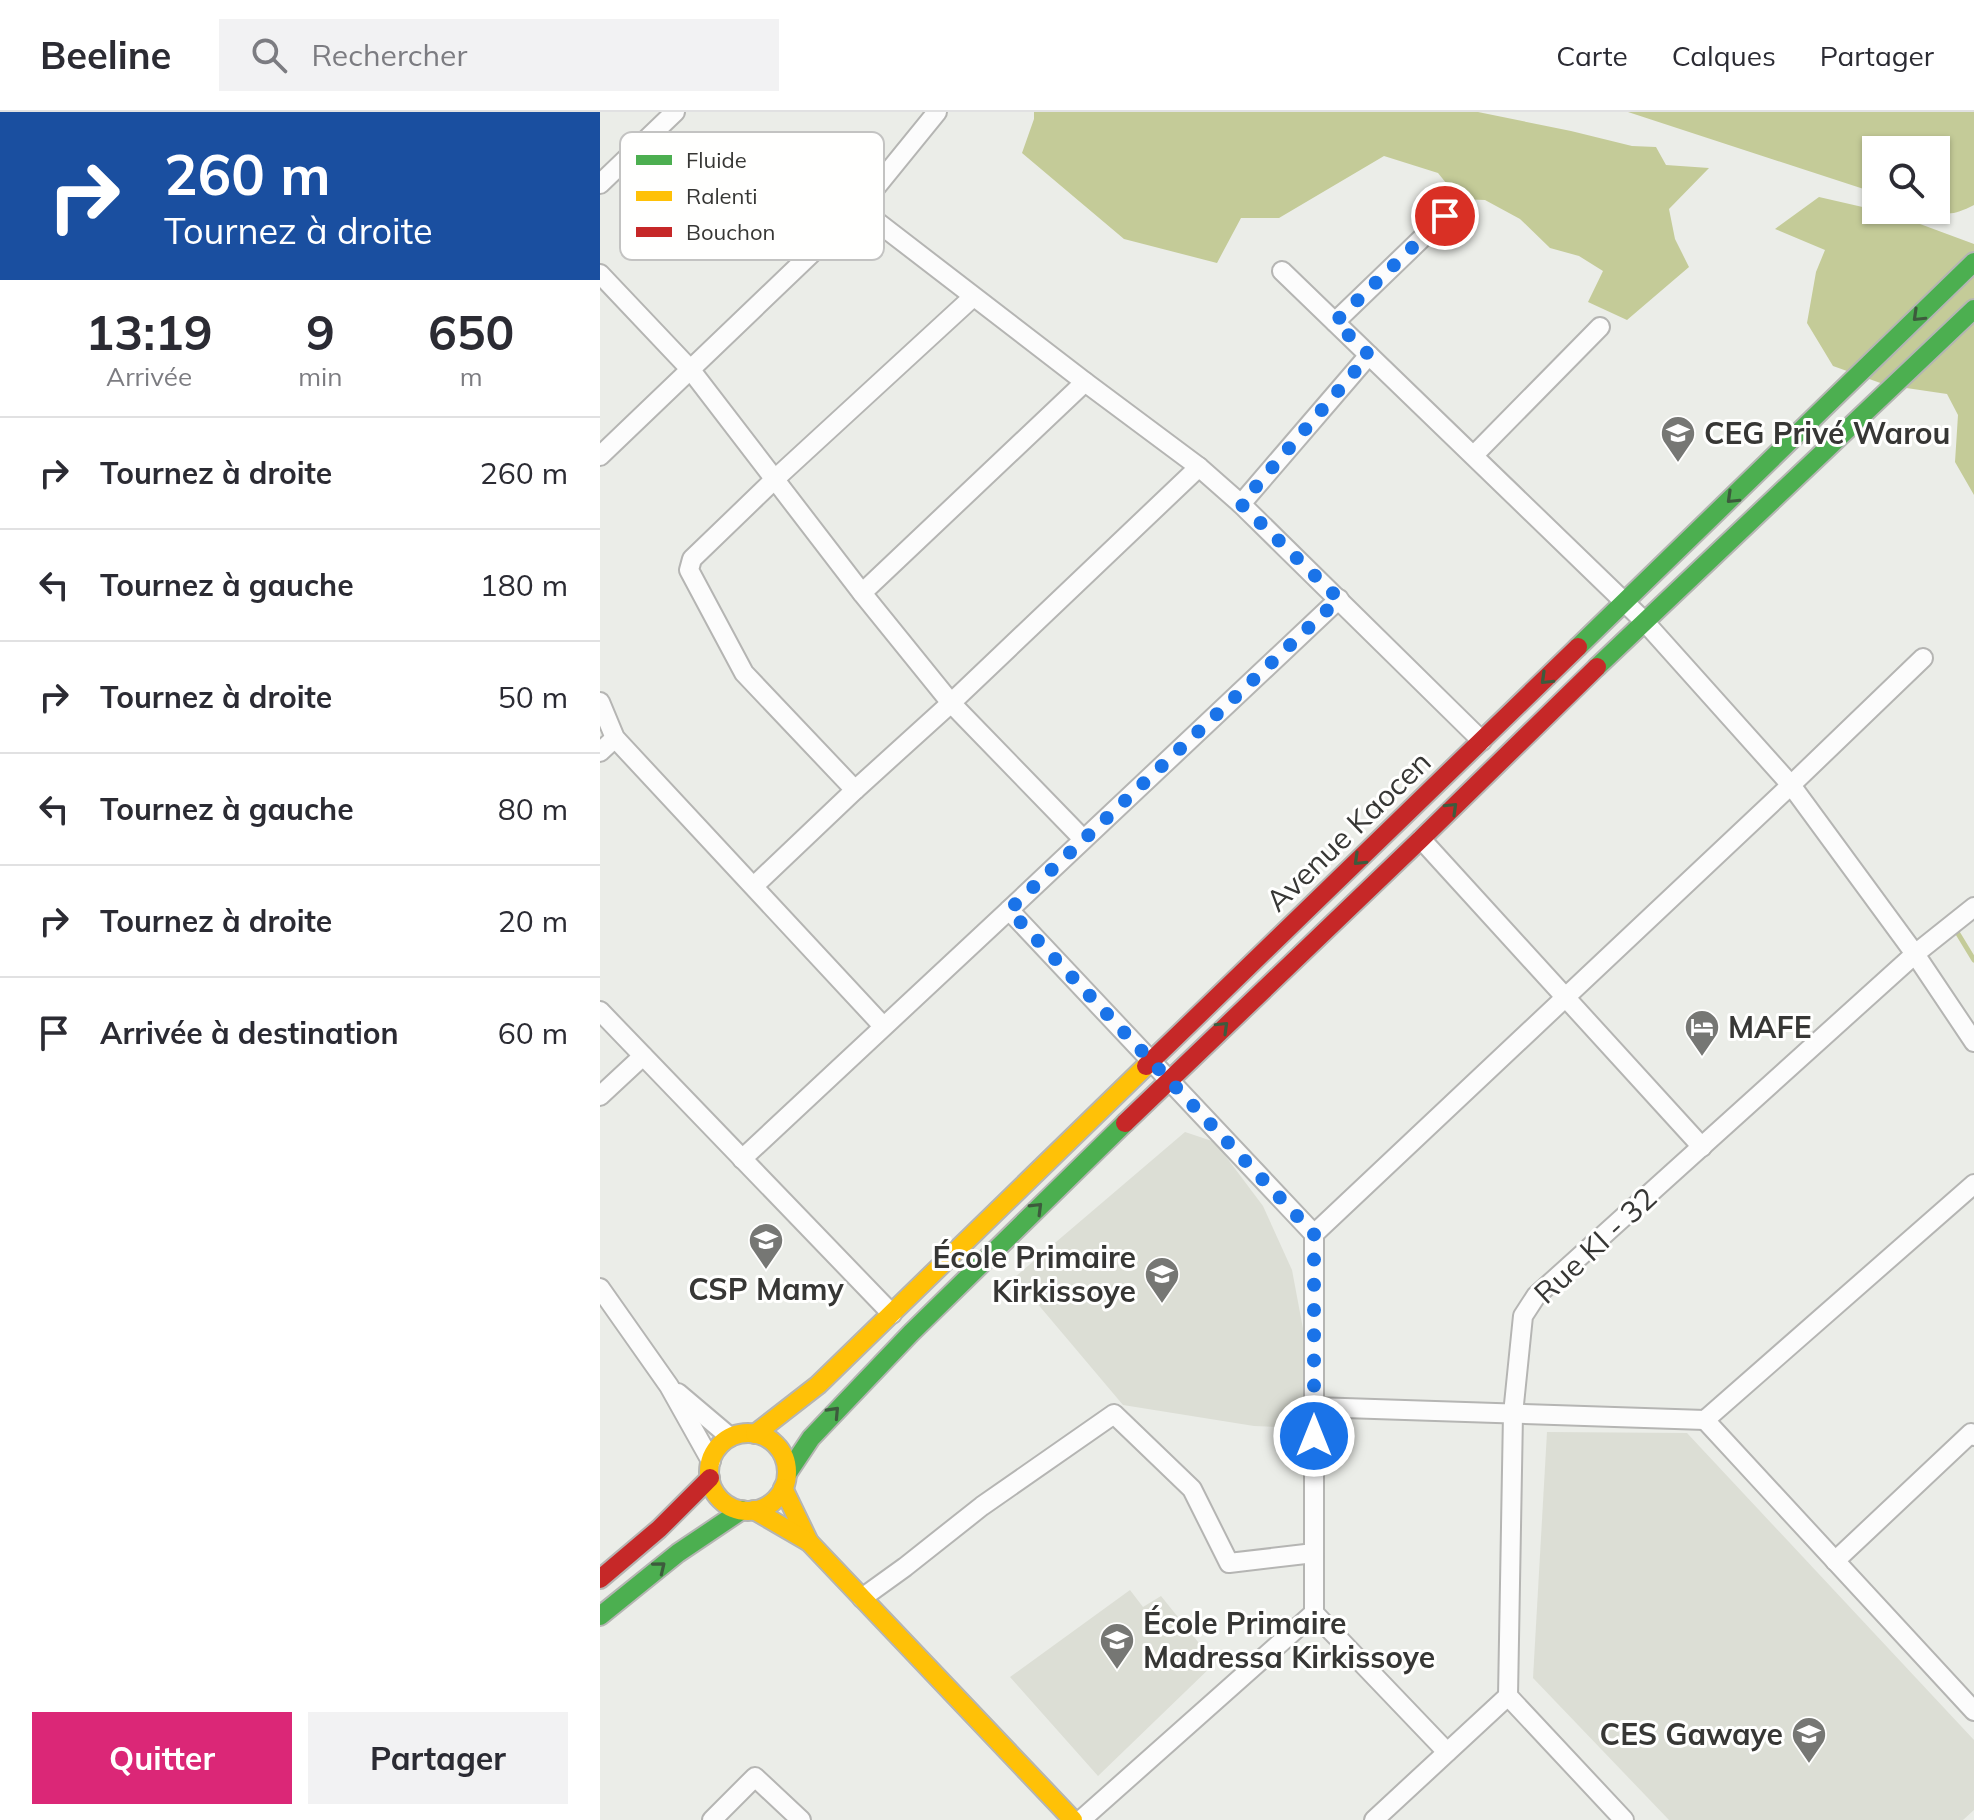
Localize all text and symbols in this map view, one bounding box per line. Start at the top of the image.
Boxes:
search box [219,19,779,91]
text: Beeline [40,31,171,79]
icon: search [247,33,291,77]
text: Rechercher [311,36,467,74]
text: Carte [1556,38,1628,73]
text: Calques [1672,38,1776,73]
text: Partager [1820,38,1934,73]
legend [620,132,884,260]
map controls [1862,136,1950,224]
button: search [1862,136,1950,224]
text: 260 m [164,139,331,209]
icon: right [32,144,136,248]
text: Fluide [686,146,747,174]
text: Ralenti [686,182,757,210]
pin [1411,182,1479,250]
icon: arrive [1423,194,1467,238]
text: Tournez à droite [164,208,433,253]
text: Bouchon [686,218,775,246]
text: 13:19 [86,302,213,362]
text: 9 [306,302,335,362]
text: 650 [428,302,514,362]
one-way arrow [1913,307,1927,321]
text: Arrivée [106,360,192,393]
text: min [298,360,342,393]
text: m [460,360,483,393]
school or university icon: CEG Privé Warou [1659,414,1697,464]
place label: CEG Privé Warou [1704,414,1950,452]
icon: right [32,451,76,495]
text: Tournez à droite [100,454,332,492]
text: 260 m [480,454,568,492]
one-way arrow [1727,489,1741,503]
icon: left [32,563,76,607]
text: Tournez à gauche [100,566,354,604]
text: 180 m [480,566,568,604]
one-way arrow [1541,670,1555,685]
icon: right [32,675,76,719]
text: Tournez à droite [100,678,332,716]
text: 50 m [498,678,568,716]
street label: Avenue Kaocen [1257,743,1439,919]
icon: left [32,787,76,831]
text: Tournez à gauche [100,790,354,828]
text: 80 m [498,790,568,828]
one-way arrow [1443,803,1457,817]
one-way arrow [1354,851,1368,865]
icon: right [32,899,76,943]
text: Tournez à droite [100,902,332,940]
text: 20 m [498,902,568,940]
hotel icon: MAFE [1683,1008,1721,1058]
place label: MAFE [1728,1008,1812,1046]
icon: arrive [32,1011,76,1055]
text: Arrivée à destination [100,1014,399,1052]
text: 60 m [498,1014,568,1052]
one-way arrow [1214,1021,1228,1036]
street label: Rue KI - 32 [1526,1179,1664,1311]
one-way arrow [1028,1203,1042,1217]
school or university icon: CSP Mamy [747,1221,785,1271]
place label: École Primaire Kirkissoye [932,1238,1136,1310]
school or university icon: École Primaire Kirkissoye [1143,1255,1181,1305]
place label: CSP Mamy [688,1270,844,1308]
position arrow [1272,1394,1356,1478]
one-way arrow [825,1407,839,1422]
one-way arrow [651,1562,666,1577]
place label: École Primaire Madressa Kirkissoye [1143,1604,1435,1676]
school or university icon: École Primaire Madressa Kirkissoye [1098,1621,1136,1671]
button: Quitter [32,1712,292,1804]
button: Partager [308,1712,568,1804]
place label: CES Gawaye [1600,1715,1783,1753]
school or university icon: CES Gawaye [1790,1715,1828,1765]

